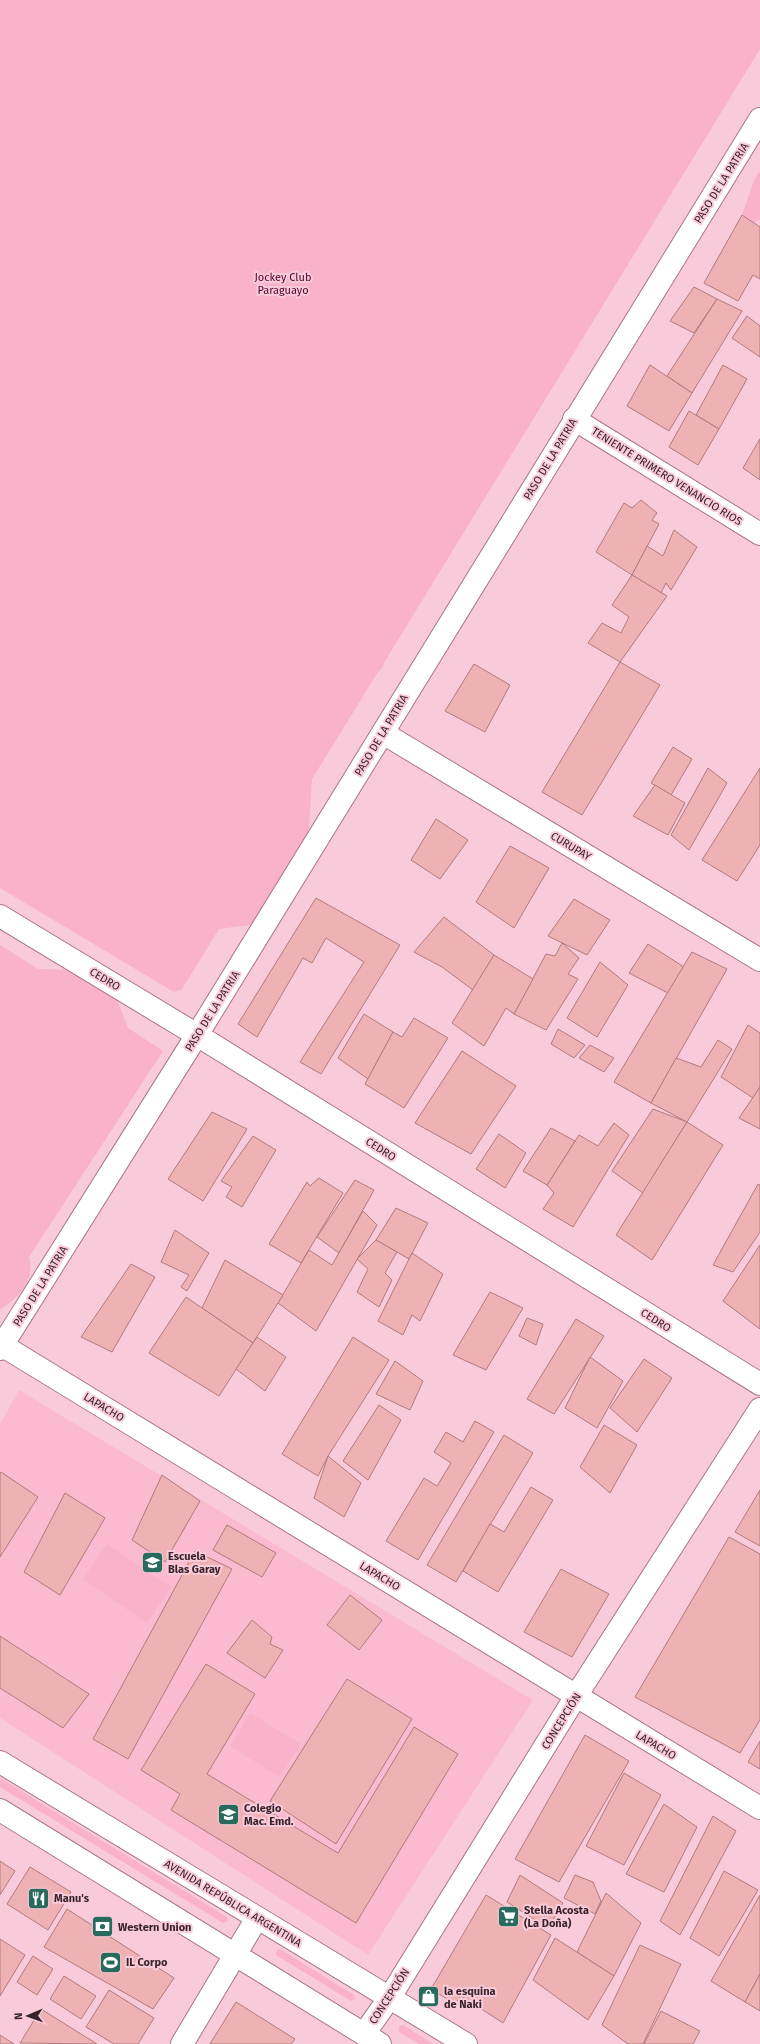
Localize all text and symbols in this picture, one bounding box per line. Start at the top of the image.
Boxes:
street label: PASO DE LA PATRIA [691,140,752,226]
park label: Jockey Club Paraguayo [254,271,312,297]
street label: PASO DE LA PATRIA [521,416,580,502]
street label: TENIENTE PRIMERO VENANCIO RIOS [589,425,744,528]
street label: PASO DE LA PATRIA [352,692,411,778]
street label: CURUPAY [548,829,593,864]
street label: CEDRO [87,965,122,994]
street label: PASO DE LA PATRIA [182,968,243,1054]
street label: CEDRO [363,1135,398,1164]
street label: PASO DE LA PATRIA [10,1243,71,1329]
street label: CEDRO [638,1306,673,1335]
street label: LAPACHO [81,1390,126,1425]
school or university icon: Escuela Blas Garay [140,1549,166,1575]
place label: Escuela Blas Garay [168,1550,221,1576]
street label: LAPACHO [357,1559,402,1594]
street label: CONCEPCIÓN [538,1690,584,1752]
street label: LAPACHO [633,1728,678,1763]
school or university icon: Colegio Mac. Emd. [216,1801,242,1827]
place label: Colegio Mac. Emd. [244,1802,294,1828]
street label: AVENIDA REPÚBLICA ARGENTINA [162,1856,305,1950]
restaurant icon: Manu's [26,1885,52,1911]
place label: Manu's [54,1892,90,1905]
supermarket icon: Stella Acosta (La Doña) [496,1903,522,1929]
place label: Stella Acosta (La Doña) [524,1904,589,1930]
bank icon: Western Union [90,1914,116,1940]
place label: Western Union [118,1921,191,1934]
sports icon: IL Corpo [98,1949,124,1975]
place label: IL Corpo [126,1956,168,1969]
street label: CONCEPCIÓN [366,1965,412,2027]
shop icon: la esquina de Naki [416,1984,442,2010]
place label: la esquina de Naki [444,1985,496,2011]
north arrow [8,1996,48,2036]
text: N [12,2012,25,2020]

